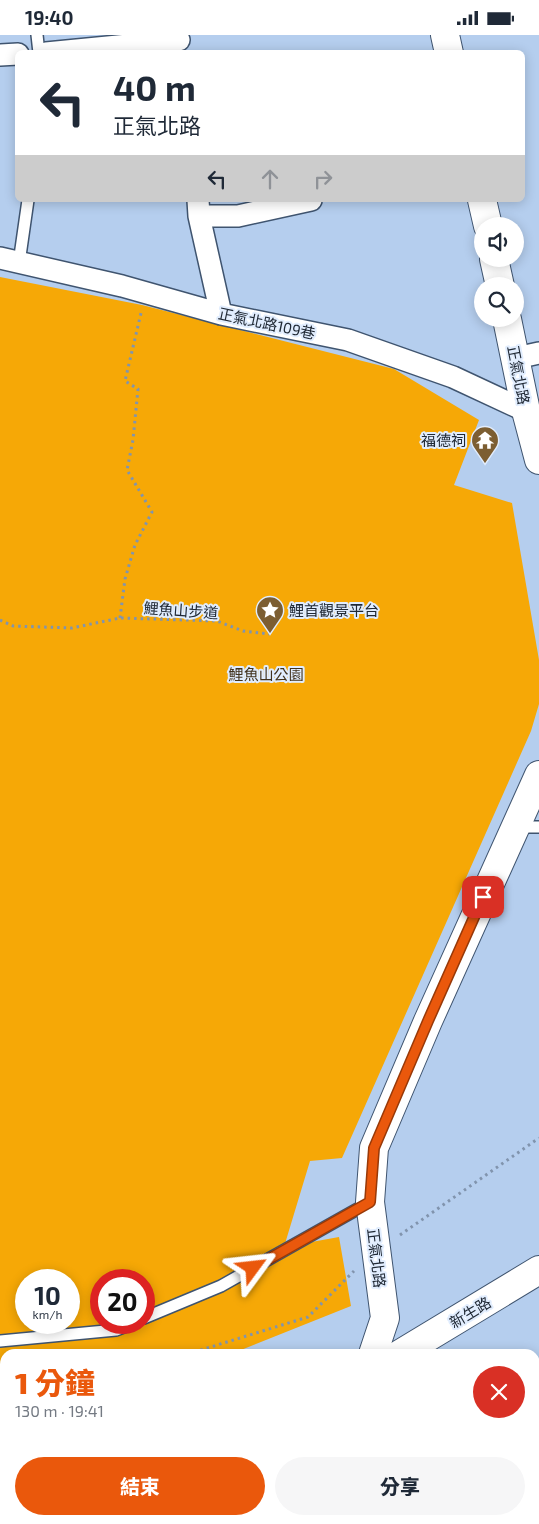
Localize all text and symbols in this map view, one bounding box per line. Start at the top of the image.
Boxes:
text: 19:40 [25,6,73,29]
text: 40 m [113,66,196,108]
icon: left [30,70,95,135]
text: 正氣北路 [113,112,201,138]
icon: left [203,165,231,193]
icon: ahead [256,165,284,193]
icon: right [309,165,337,193]
map controls [474,217,524,327]
button: sound [474,217,524,267]
button: search [474,277,524,327]
street label: 正氣北路109巷 [217,304,317,342]
street label: 正氣北路 [504,344,534,406]
temple icon: 福德祠 [470,425,500,464]
place label: 福德祠 [421,431,466,449]
place icon: 鯉首觀景平台 [255,595,285,634]
street label: 鯉魚山步道 [143,598,219,622]
place label: 鯉首觀景平台 [289,601,379,619]
park label: 鯉魚山公園 [228,665,304,683]
pin [462,876,504,918]
icon: arrive [469,883,497,911]
street label: 正氣北路 [364,1227,390,1289]
position arrow [226,1241,278,1293]
speed limit sign: 20 [90,1269,155,1334]
text: 10 [34,1280,61,1310]
street label: 新生路 [446,1293,494,1331]
text: km/h [33,1307,62,1321]
text: 1 分鐘 [15,1364,95,1400]
button: close [473,1366,525,1418]
text: 130 m · 19:41 [15,1401,104,1420]
button: 結束 [15,1457,265,1515]
button: 分享 [275,1457,525,1515]

